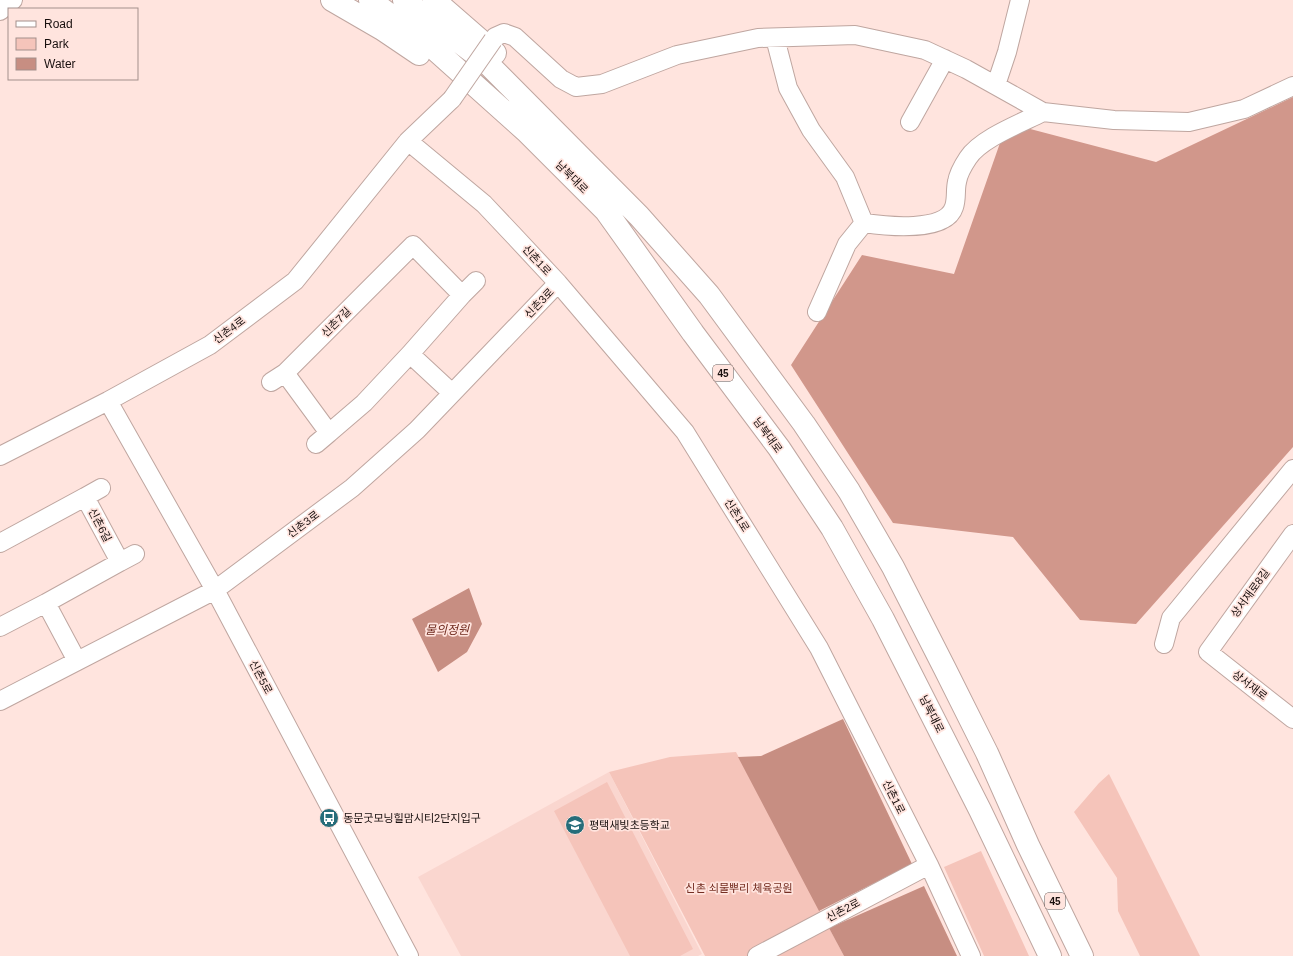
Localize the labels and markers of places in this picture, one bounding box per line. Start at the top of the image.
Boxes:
bus stop icon: 동문굿모닝힐맘시티2단지입구 [318,807,340,829]
place label: 동문굿모닝힐맘시티2단지입구 [343,812,481,824]
school or university icon: 평택새빛초등학교 [564,814,586,836]
place label: 평택새빛초등학교 [589,819,670,831]

